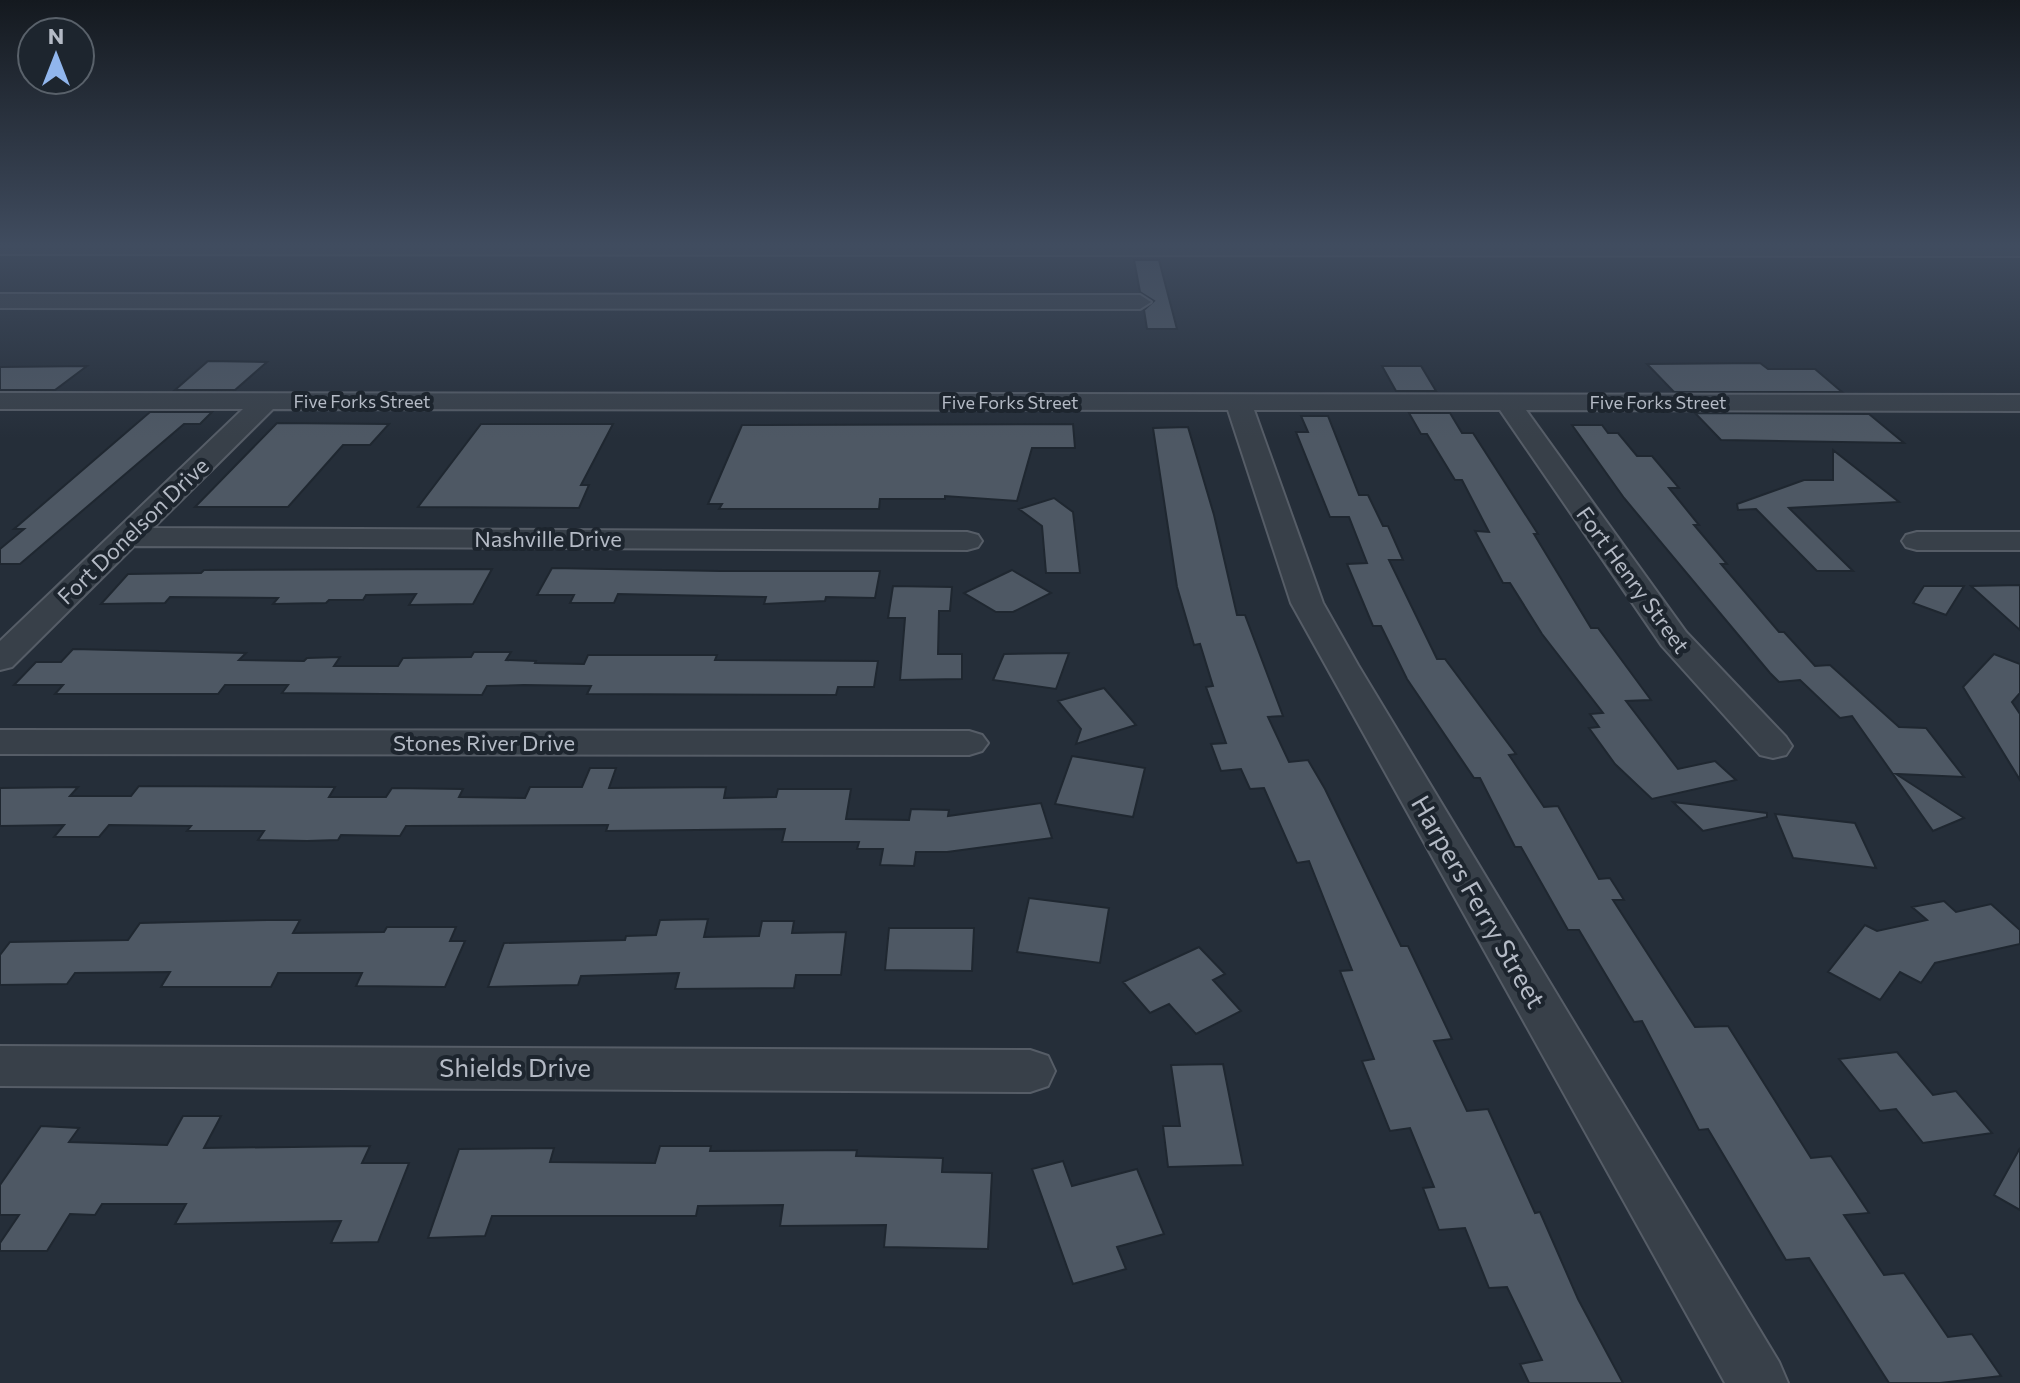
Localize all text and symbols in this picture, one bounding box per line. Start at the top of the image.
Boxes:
north arrow [16,16,96,96]
text: N [48,22,64,49]
street label: Five Forks Street [294,390,430,412]
street label: Five Forks Street [942,391,1078,413]
street label: Five Forks Street [1590,391,1726,413]
street label: Fort Donelson Drive [51,452,214,610]
street label: Fort Henry Street [1571,501,1696,658]
street label: Nashville Drive [474,525,622,552]
street label: Stones River Drive [393,729,575,756]
street label: Harpers Ferry Street [1406,790,1553,1013]
street label: Shields Drive [439,1051,591,1082]

